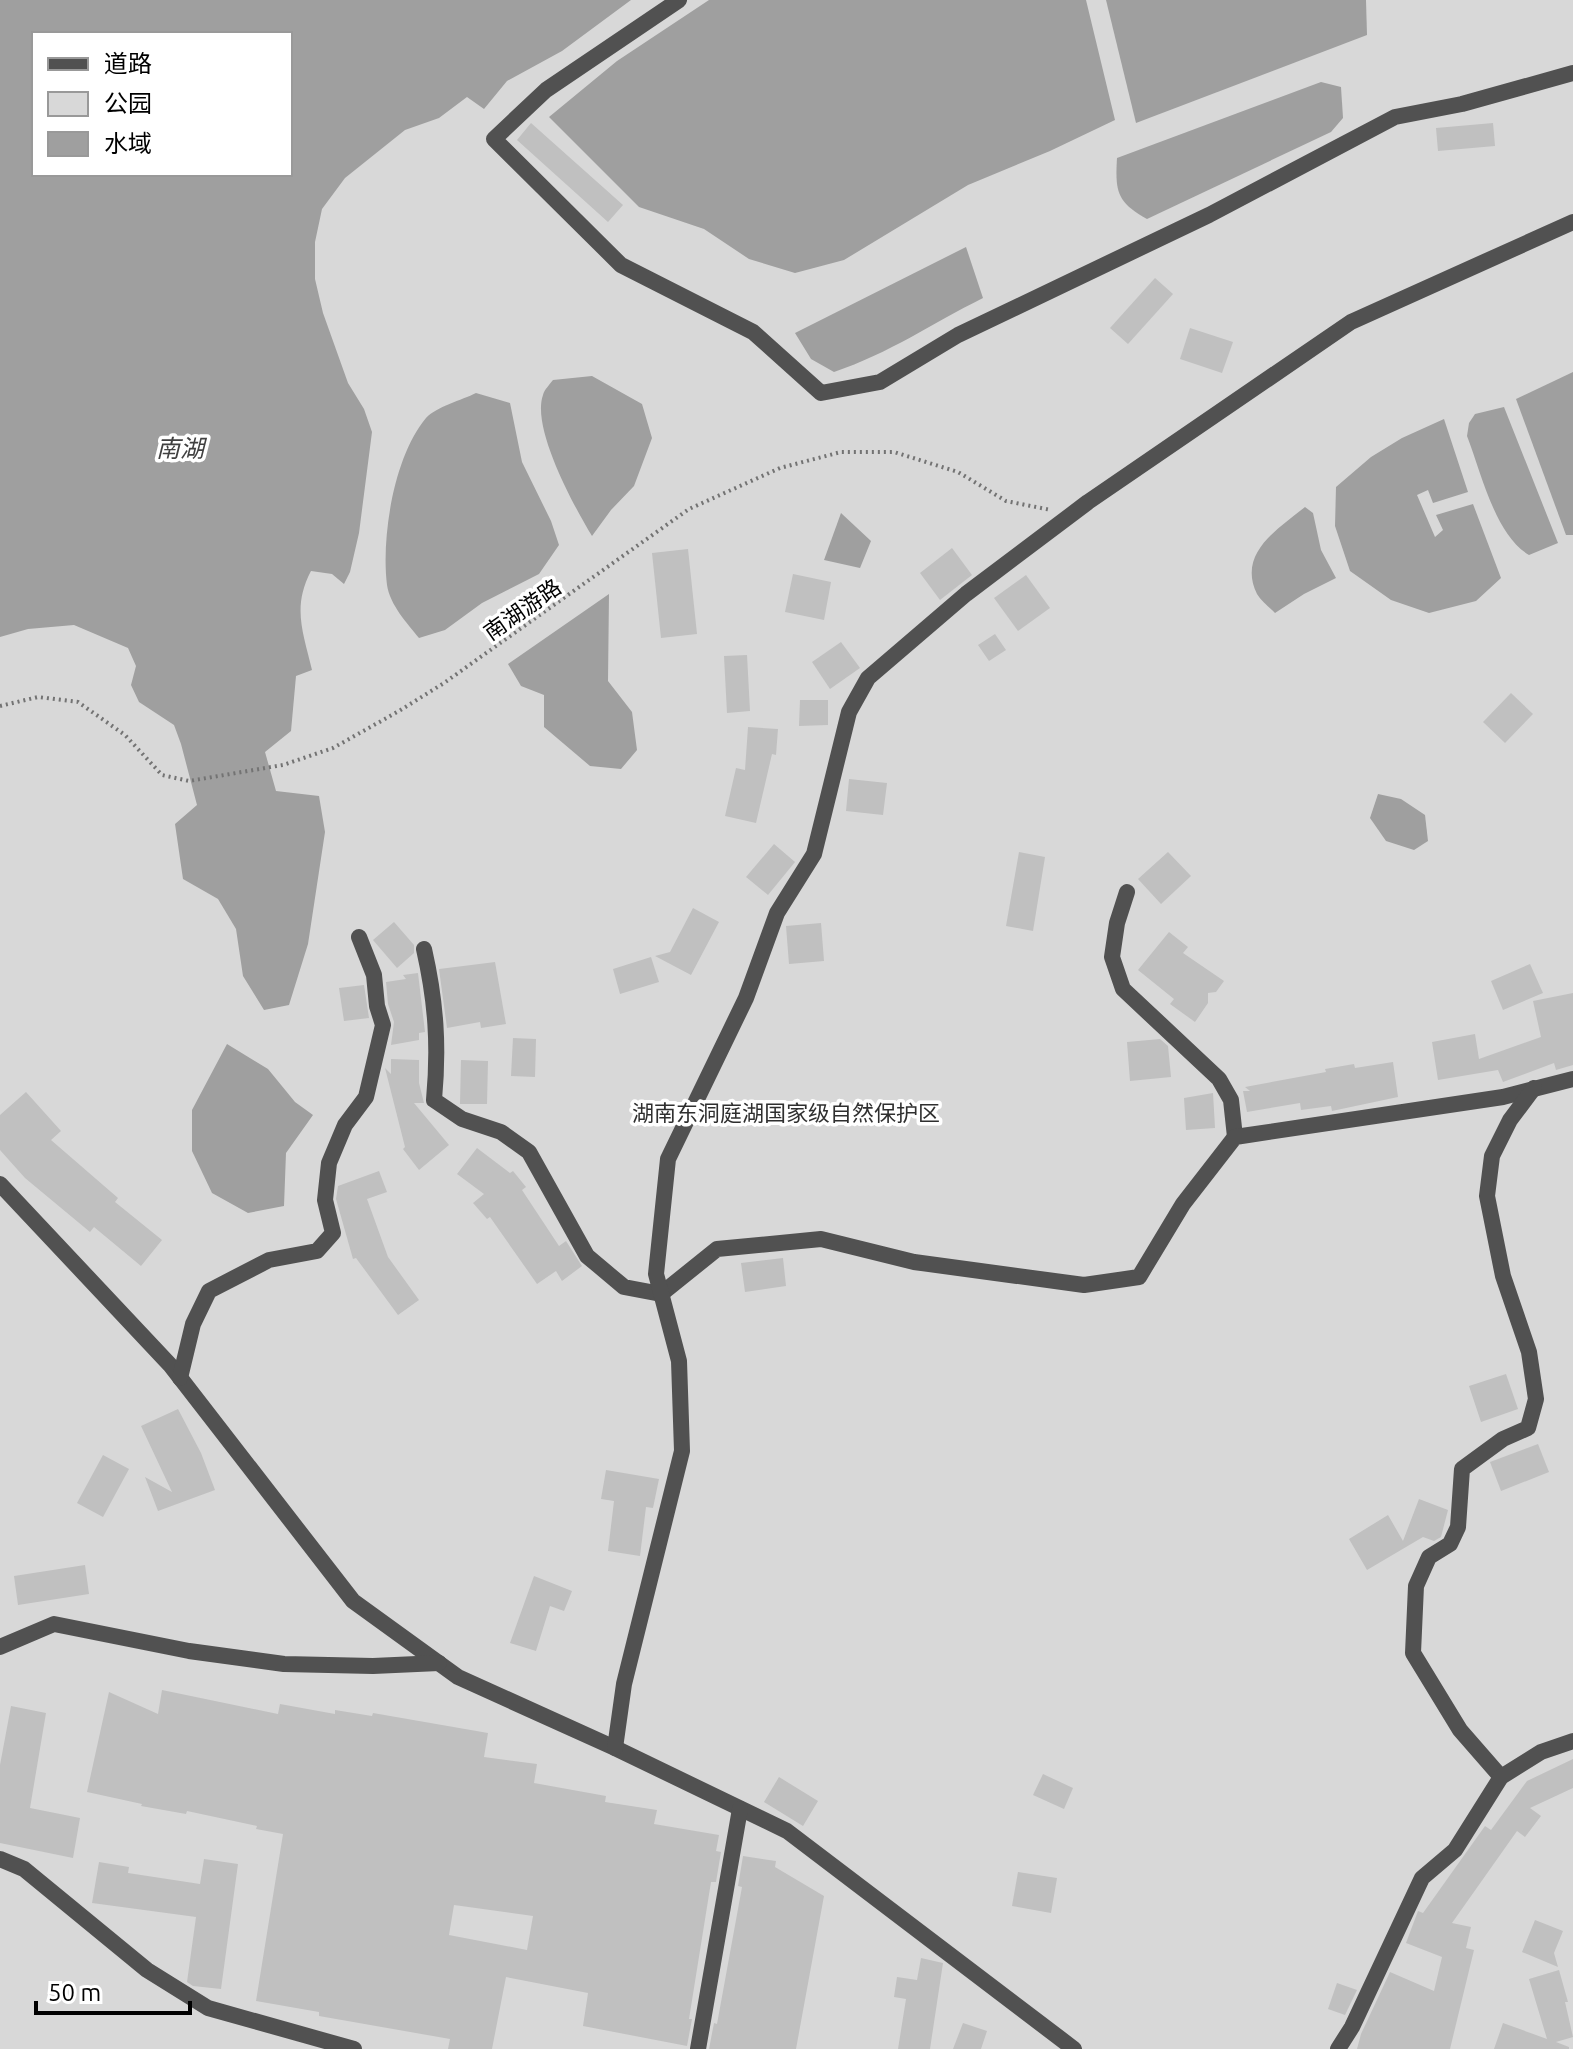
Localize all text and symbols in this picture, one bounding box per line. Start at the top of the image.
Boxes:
legend [32,32,292,176]
text: 道路 [104,50,152,77]
text: 公园 [104,90,152,117]
text: 水域 [104,130,152,157]
water label: 南湖 [156,435,208,462]
street label: 南湖游路 [479,574,565,644]
park label: 湖南东洞庭湖国家级自然保护区 [632,1100,940,1125]
scale bar [36,1965,190,2015]
text: 50 m [48,1979,101,2006]

